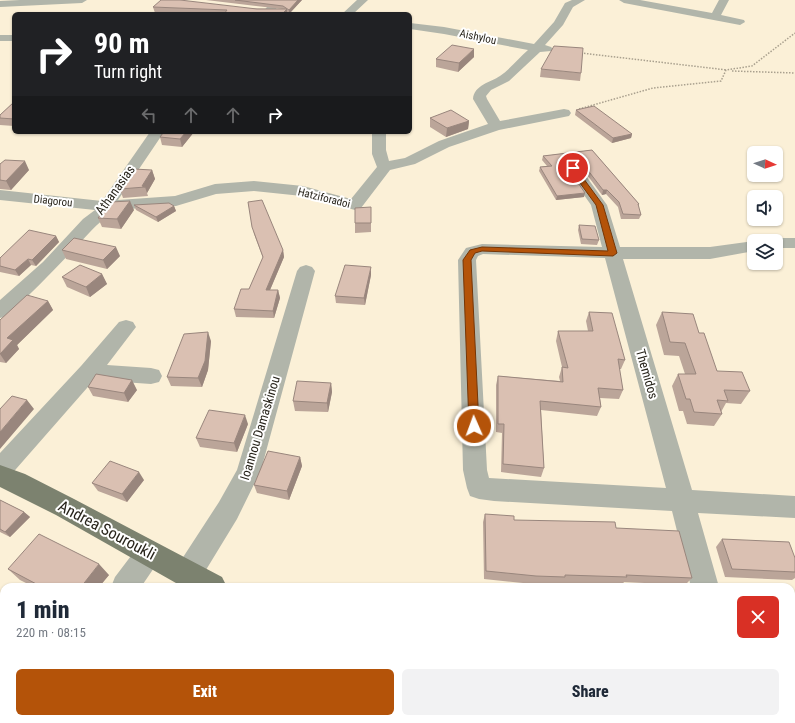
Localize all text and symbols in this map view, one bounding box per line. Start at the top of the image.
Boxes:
text: 90 m [94,27,150,60]
street label: Aishylou [458,27,498,47]
icon: right [28,28,80,80]
text: Turn right [94,61,162,82]
icon: left [138,104,160,126]
icon: ahead [180,104,202,126]
icon: ahead [222,104,244,126]
icon: right [264,104,286,126]
north arrow [747,146,783,182]
map controls [747,146,783,270]
pin [556,151,590,185]
icon: arrive [562,157,584,179]
street label: Athanasias [92,162,138,218]
street label: Hatziforadoi [296,185,352,211]
button: sound [747,190,783,226]
street label: Diagorou [33,192,73,210]
button: layers [747,234,783,270]
street label: Themidos [633,348,661,401]
street label: Ioannou Damaskinou [237,374,283,482]
position arrow [453,405,495,447]
street label: Andrea Souroukli [55,496,159,564]
text: 1 min [16,596,70,624]
button: close [737,596,779,638]
text: 220 m · 08:15 [16,625,86,640]
button: Exit [16,669,394,715]
button: Share [402,669,779,715]

